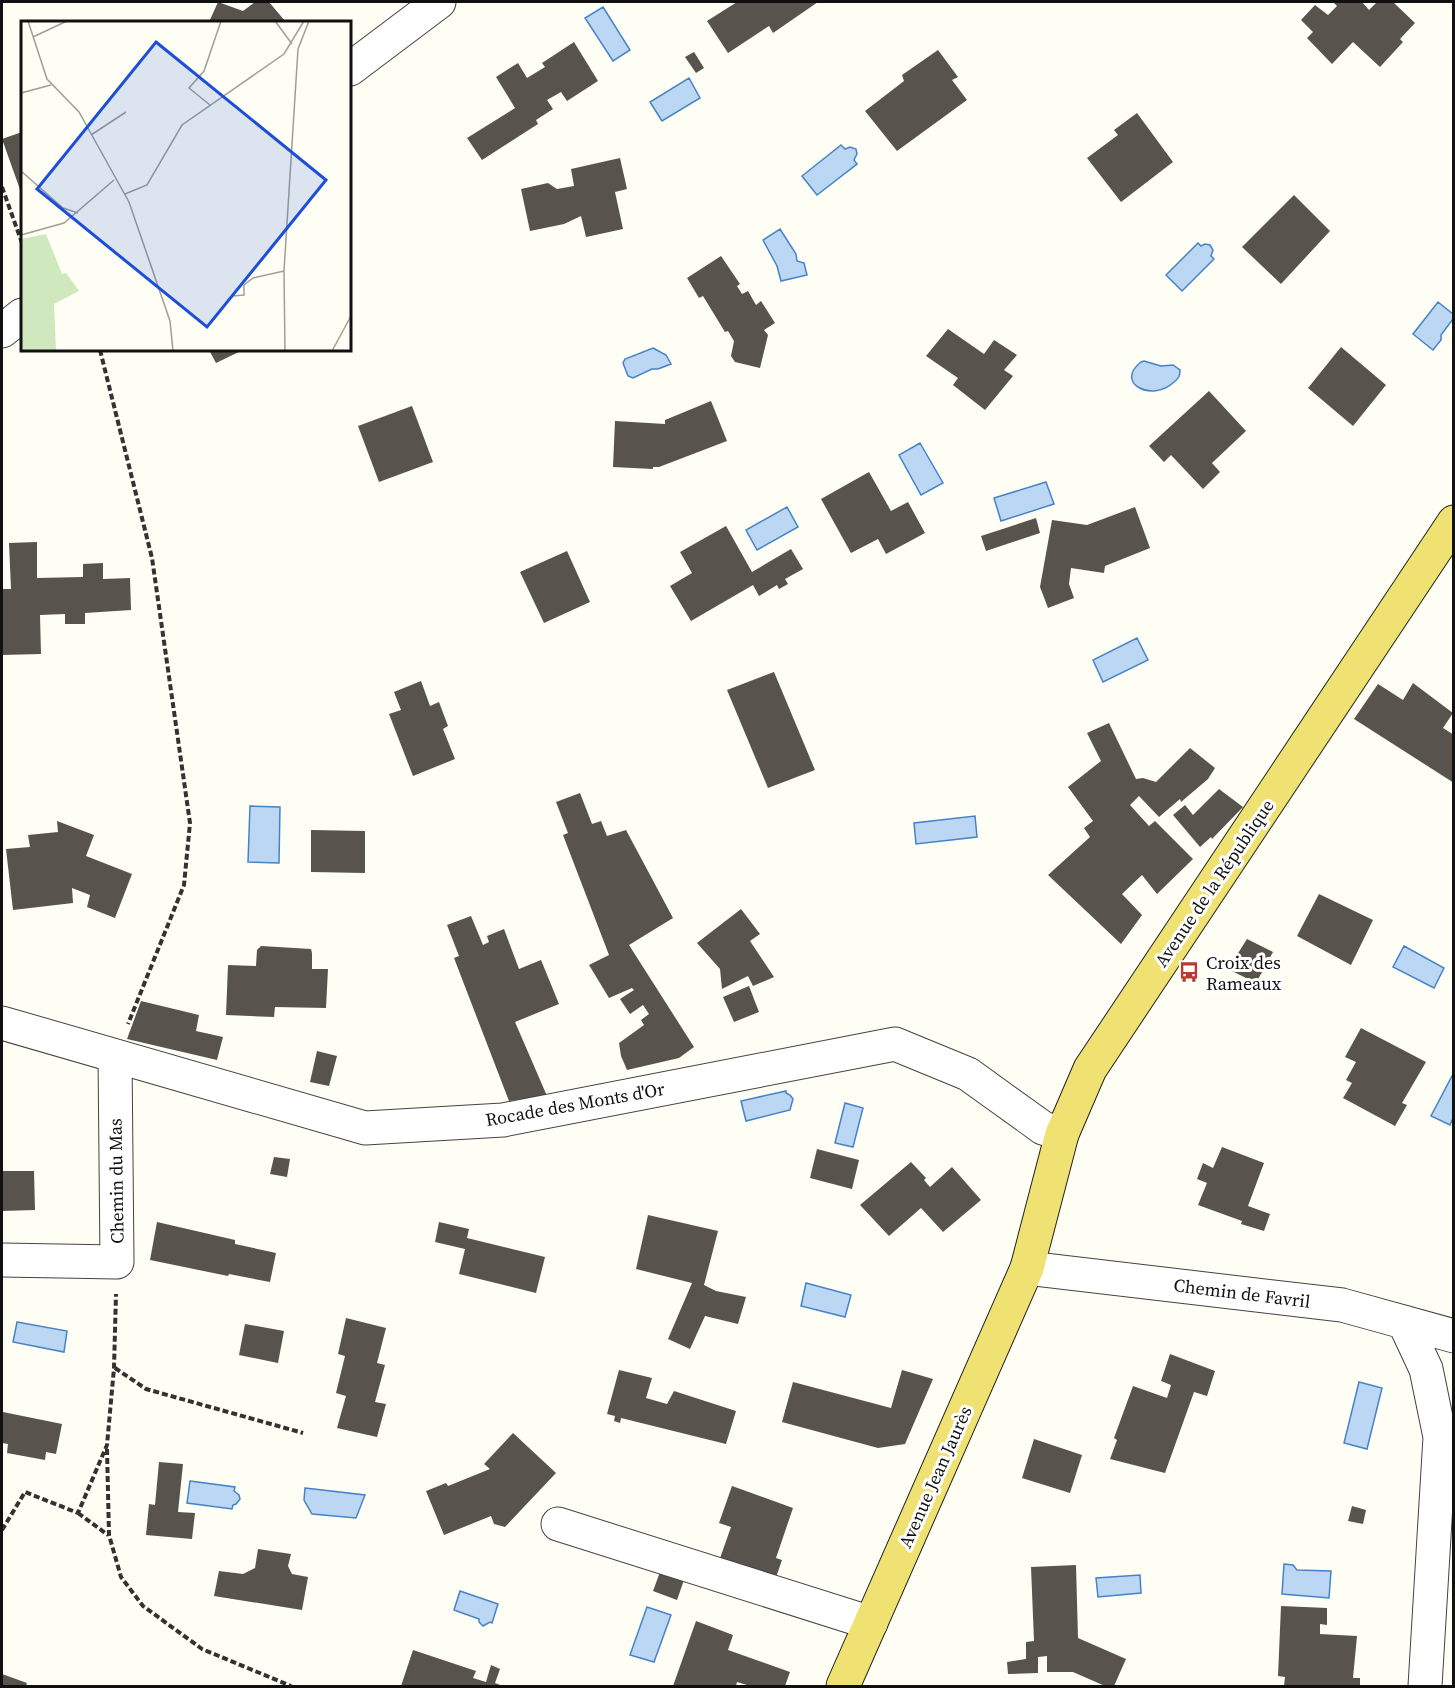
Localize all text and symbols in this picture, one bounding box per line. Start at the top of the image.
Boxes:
inset map [21,21,351,351]
street label: Avenue de la République [1148,794,1280,972]
place label: Croix des Rameaux [1206,950,1282,996]
bus stop icon: Croix des Rameaux [1177,960,1201,984]
street label: Rocade des Monts d'Or [483,1076,667,1132]
street label: Chemin du Mas [102,1118,130,1244]
street label: Chemin de Favril [1172,1272,1312,1314]
street label: Avenue Jean Jaurès [892,1402,978,1552]

